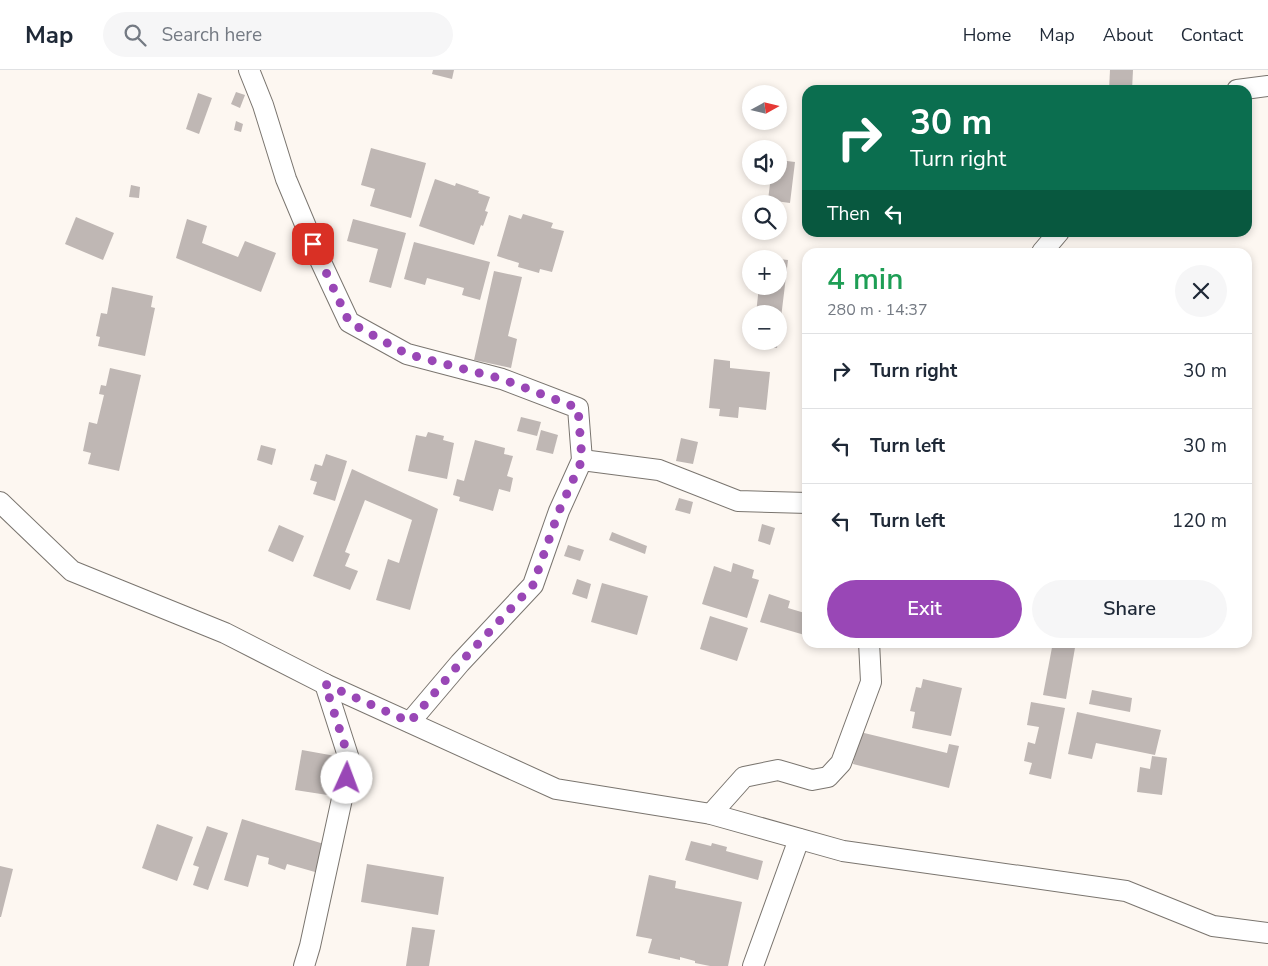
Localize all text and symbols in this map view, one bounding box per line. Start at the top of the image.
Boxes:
search box [103,12,453,57]
text: Map [25,19,73,51]
icon: search [121,21,149,49]
text: Search here [161,22,262,48]
text: Home [963,23,1011,47]
text: Map [1039,23,1075,47]
text: About [1103,23,1153,47]
text: Contact [1181,23,1243,47]
north arrow [742,85,788,130]
map controls [742,85,787,350]
text: 30 m [910,99,992,146]
icon: right [827,105,892,170]
button: sound [742,140,787,185]
text: Turn right [910,144,1006,174]
button: search [742,195,787,240]
icon: left [880,200,908,228]
text: Then [827,201,870,227]
pin [292,223,334,265]
icon: arrive [299,230,327,258]
button: + [742,250,787,295]
text: 4 min [827,259,903,300]
button: close [1175,265,1227,317]
text: 280 m · 14:37 [827,299,928,321]
button: − [742,305,787,350]
icon: right [827,357,855,385]
text: Turn right [870,358,957,384]
text: 30 m [1183,358,1227,384]
icon: left [827,432,855,460]
text: Turn left [870,433,945,459]
text: 30 m [1183,433,1227,459]
icon: left [827,507,855,535]
text: Turn left [870,508,945,534]
text: 120 m [1172,508,1227,534]
button: Exit [827,580,1022,638]
button: Share [1032,580,1227,638]
position arrow [320,751,372,803]

